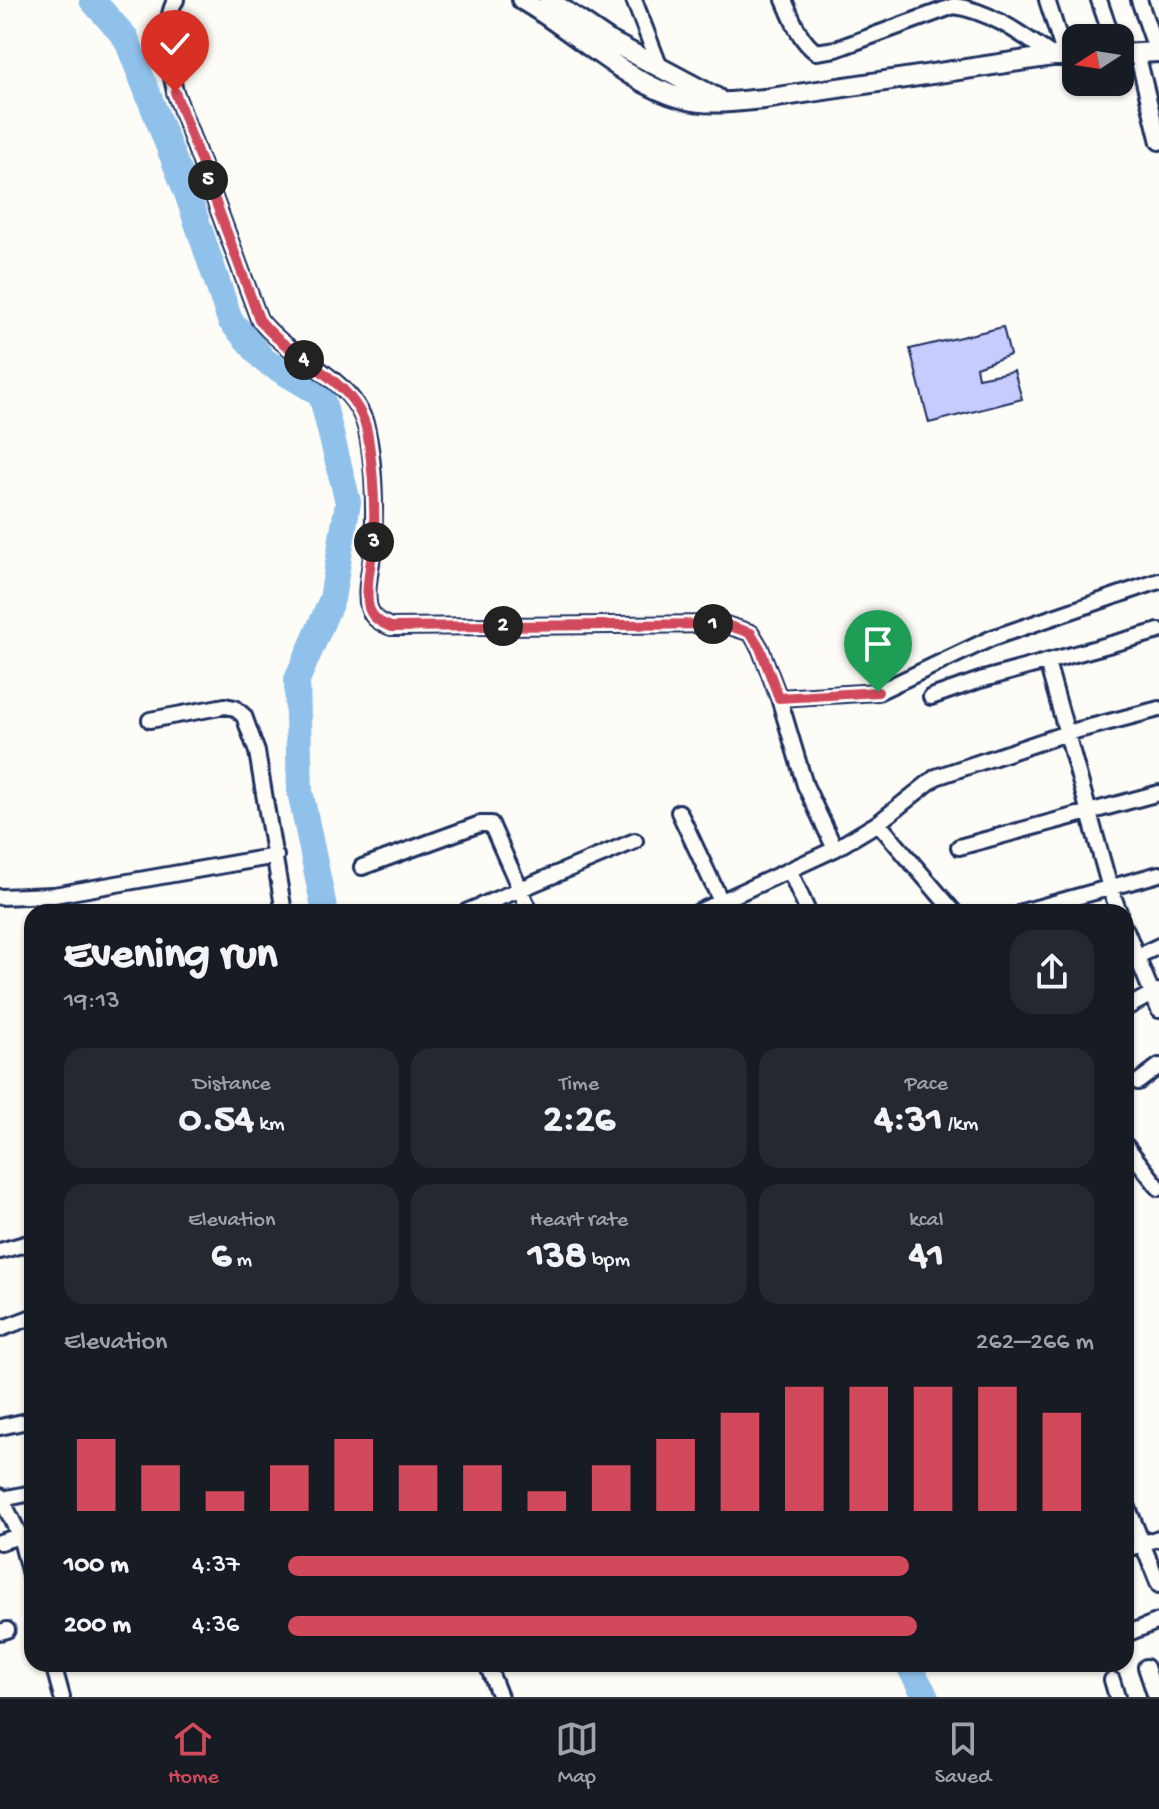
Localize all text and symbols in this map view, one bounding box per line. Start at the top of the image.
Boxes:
pin [141,10,209,92]
icon: check [153,22,197,66]
north arrow [1062,24,1134,96]
map controls [1062,24,1134,96]
pin: 5 [188,160,228,200]
text: 5 [202,167,214,193]
pin: 4 [284,340,324,380]
text: 4 [299,347,309,373]
pin: 3 [354,522,394,562]
text: 3 [368,529,380,555]
pin: 1 [693,604,733,644]
pin: 2 [483,606,523,646]
pin [844,610,912,692]
text: 1 [709,611,717,637]
text: 2 [498,613,508,639]
icon: arrive [856,622,900,666]
button: share [1010,930,1094,1014]
text: Evening run [64,931,277,983]
text: 19:13 [64,987,120,1018]
text: Distance [193,1072,271,1098]
text: Time [559,1072,599,1098]
text: Pace [905,1072,948,1098]
text: 0.54 [179,1098,254,1145]
text: 2:26 [543,1098,615,1145]
text: 4:31 [874,1098,943,1145]
text: km [254,1112,285,1138]
text: /km [943,1112,978,1138]
text: Elevation [188,1208,275,1234]
text: Heart rate [530,1208,628,1234]
text: kcal [909,1208,944,1234]
text: 6 [211,1234,231,1281]
text: 138 [528,1234,587,1281]
text: 41 [909,1234,944,1281]
text: m [231,1248,252,1274]
text: bpm [587,1248,630,1274]
text: Elevation [64,1328,167,1359]
text: 262–266 m [976,1328,1094,1359]
text: 100 m [64,1551,129,1582]
text: 4:37 [192,1551,239,1582]
text: 200 m [64,1611,131,1642]
text: 4:36 [192,1611,239,1642]
tab: Home [168,1717,219,1791]
tab: Map [555,1717,599,1791]
tab: Saved [935,1717,991,1791]

